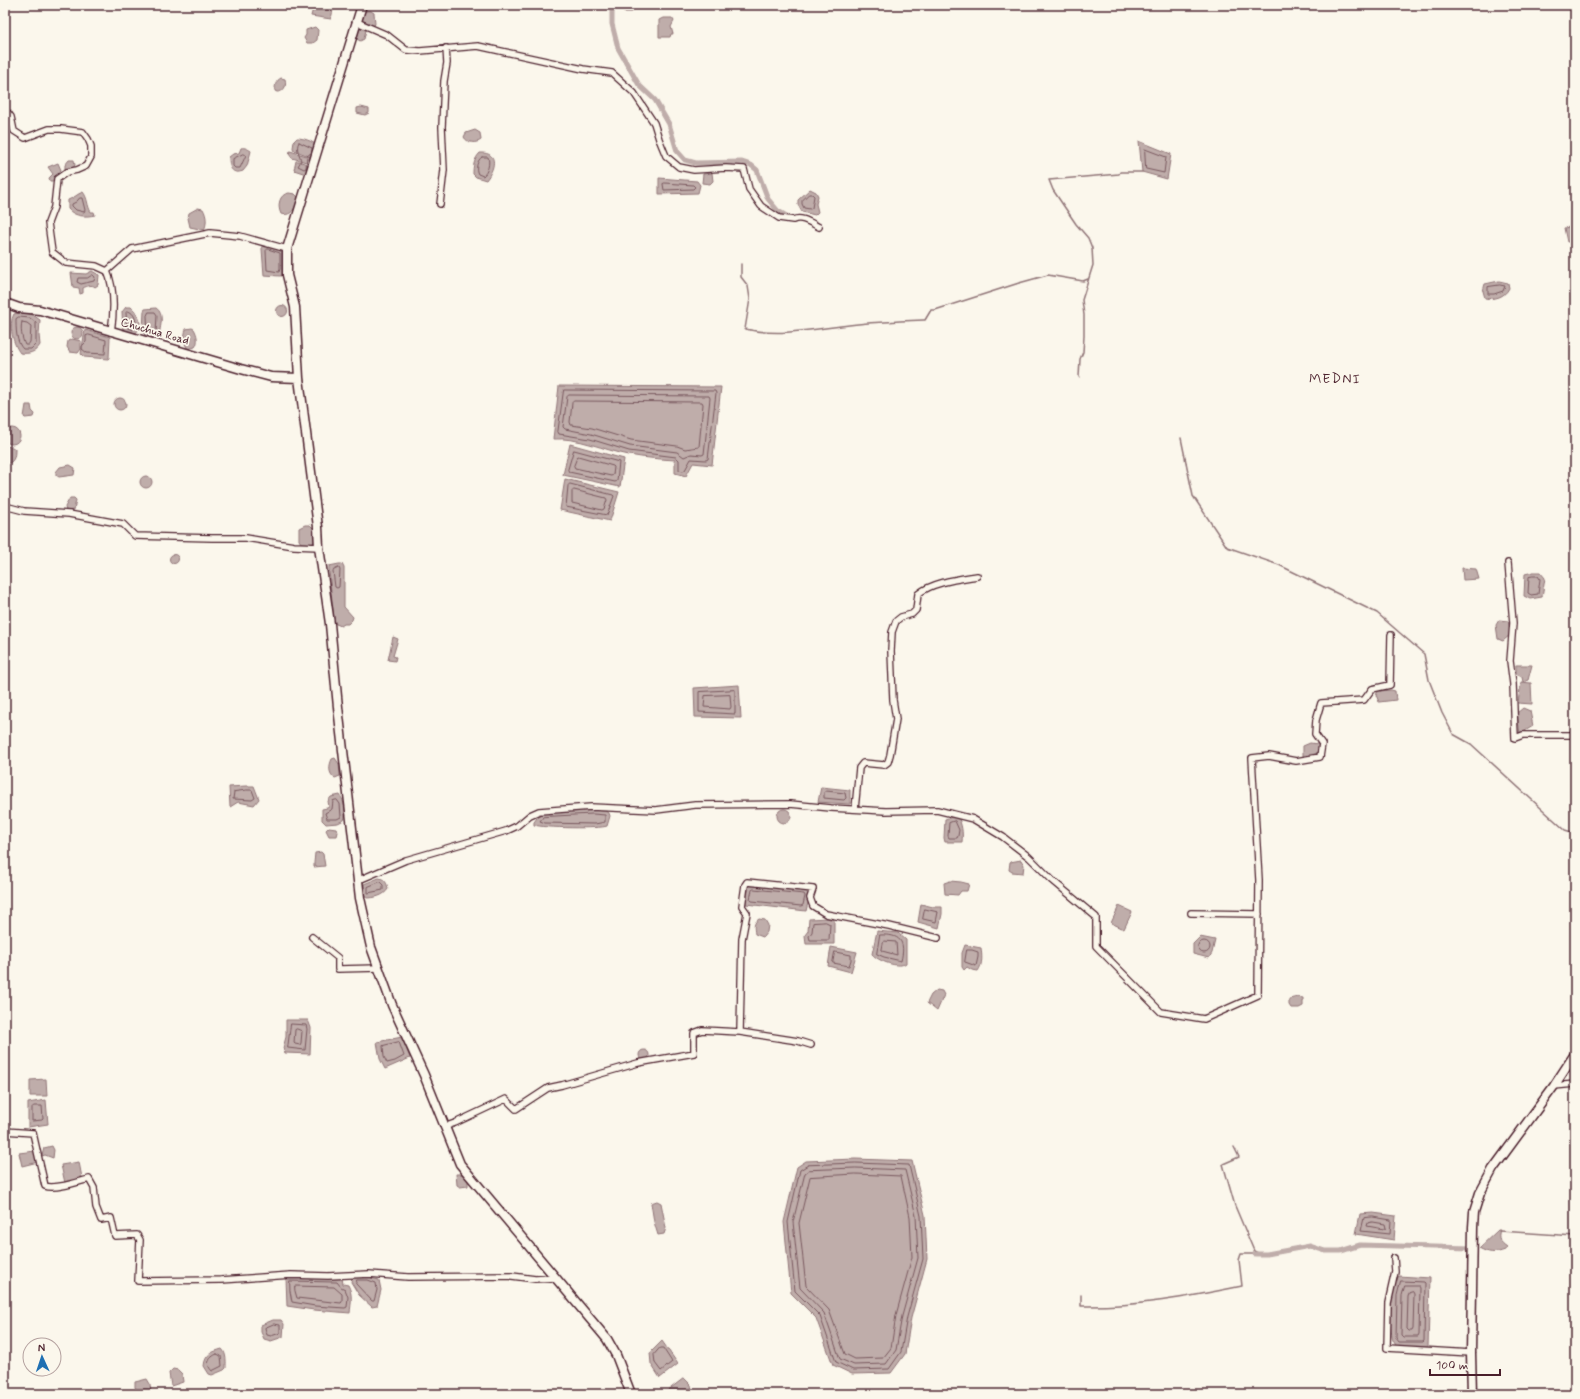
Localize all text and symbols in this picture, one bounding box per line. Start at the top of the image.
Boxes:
street label: Chuchua Road [119,315,191,349]
district label: MEDNI [1309,370,1361,388]
north arrow [22,1337,62,1377]
text: N [38,1341,46,1355]
scale bar [1430,1351,1500,1377]
text: 100 m [1436,1358,1468,1374]

